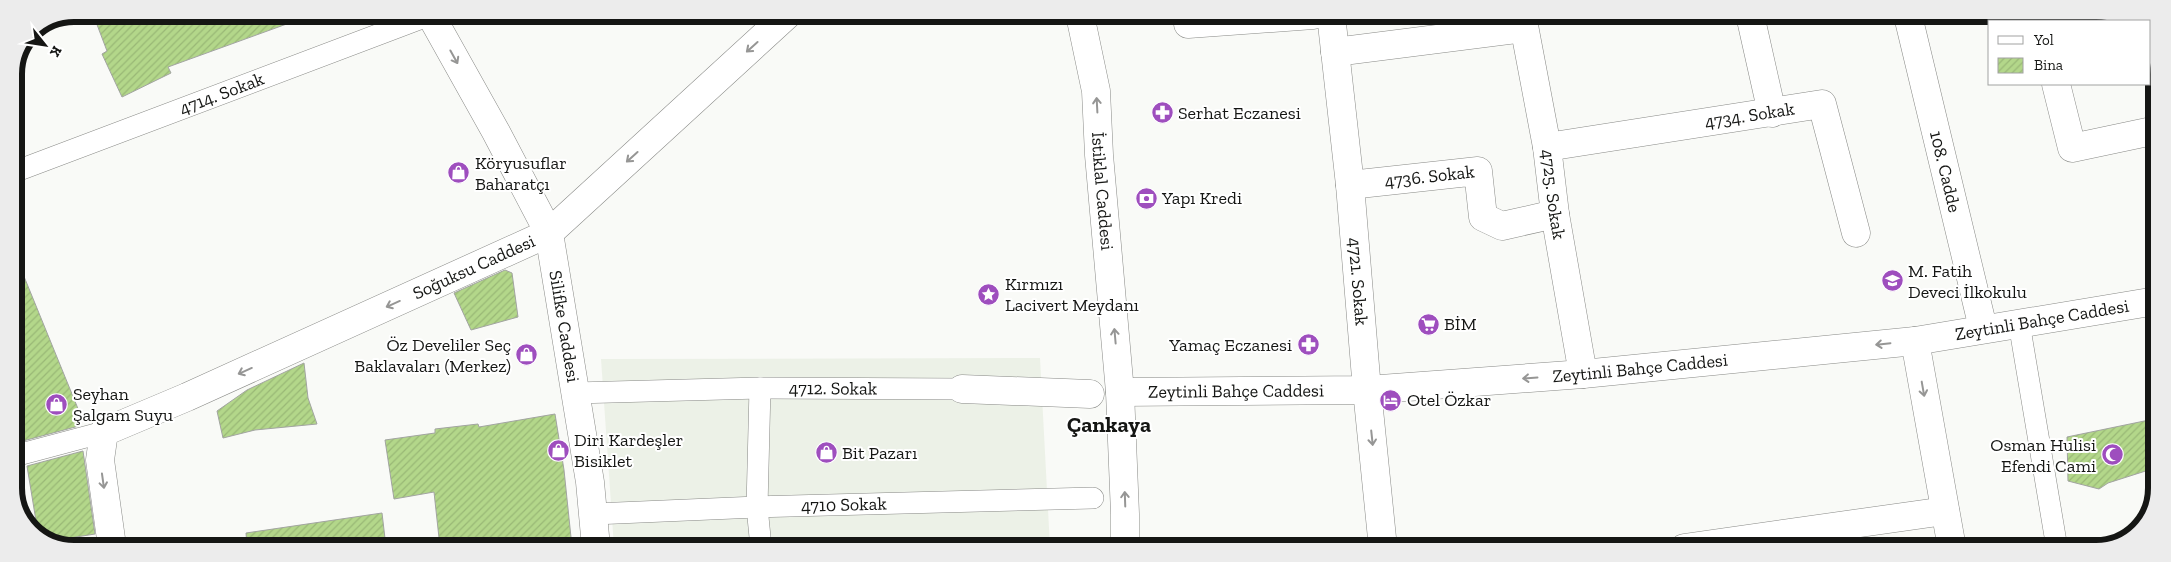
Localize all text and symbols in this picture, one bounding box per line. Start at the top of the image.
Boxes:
north arrow [20,20,70,70]
legend [1988,20,2151,85]
text: Yol [2033,31,2054,49]
one-way arrow [745,41,758,53]
text: K [46,43,66,60]
one-way arrow [449,49,459,64]
text: Bina [2034,56,2063,74]
street label: 4714. Sokak [176,67,268,120]
one-way arrow [1092,97,1101,113]
street label: 4734. Sokak [1703,97,1797,133]
pharmacy icon: Serhat Eczanesi [1150,101,1174,125]
place label: Serhat Eczanesi [1178,102,1301,124]
street label: 108. Cadde [1925,128,1966,215]
street label: İstiklal Caddesi [1087,131,1118,251]
street label: 4725. Sokak [1536,148,1570,242]
one-way arrow [625,151,638,163]
place label: Köryusuflar Baharatçı [475,152,567,195]
street label: 4736. Sokak [1383,160,1476,192]
shop icon: Köryusuflar Baharatçı [447,161,471,185]
bank icon: Yapı Kredi [1134,186,1158,210]
place label: Yapı Kredi [1161,187,1242,209]
street label: Soğuksu Caddesi [409,230,538,304]
street label: 4721. Sokak [1343,237,1373,327]
place label: M. Fatih Deveci İlkokulu [1908,260,2027,303]
street label: Silifke Caddesi [544,269,584,384]
school or university icon: M. Fatih Deveci İlkokulu [1880,269,1904,293]
place label: Kırmızı Lacivert Meydanı [1005,273,1139,316]
place icon: Kırmızı Lacivert Meydanı [977,282,1001,306]
street label: Zeytinli Bahçe Caddesi [1953,295,2131,345]
one-way arrow [386,299,401,309]
supermarket icon: BİM [1416,312,1440,336]
place label: BİM [1444,313,1477,335]
one-way arrow [1111,329,1120,345]
pharmacy icon: Yamaç Eczanesi [1296,333,1320,357]
place label: Öz Develiler Seç Baklavaları (Merkez) [354,334,511,377]
place label: Yamaç Eczanesi [1168,334,1292,356]
one-way arrow [1876,339,1892,349]
shop icon: Öz Develiler Seç Baklavaları (Merkez) [515,343,539,367]
street label: Zeytinli Bahçe Caddesi [1552,349,1729,387]
one-way arrow [238,366,253,376]
one-way arrow [1522,373,1538,383]
street label: 4712. Sokak [789,377,878,400]
street label: Zeytinli Bahçe Caddesi [1148,379,1324,403]
one-way arrow [1919,381,1929,397]
place label: Seyhan Şalgam Suyu [73,383,173,426]
hotel icon: Otel Özkar [1379,388,1403,412]
place label: Otel Özkar [1407,389,1491,411]
shop icon: Seyhan Şalgam Suyu [45,392,69,416]
district label: Çankaya [1067,411,1151,438]
place label: Diri Kardeşler Bisiklet [574,429,683,472]
one-way arrow [1367,430,1377,446]
place label: Osman Hulisi Efendi Cami [1990,434,2096,477]
shop icon: Diri Kardeşler Bisiklet [546,438,570,462]
shop icon: Bit Pazarı [814,441,838,465]
place label: Bit Pazarı [842,442,917,464]
mosque icon: Osman Hulisi Efendi Cami [2100,443,2124,467]
one-way arrow [98,472,108,488]
one-way arrow [1120,491,1129,507]
street label: 4710 Sokak [801,493,888,517]

